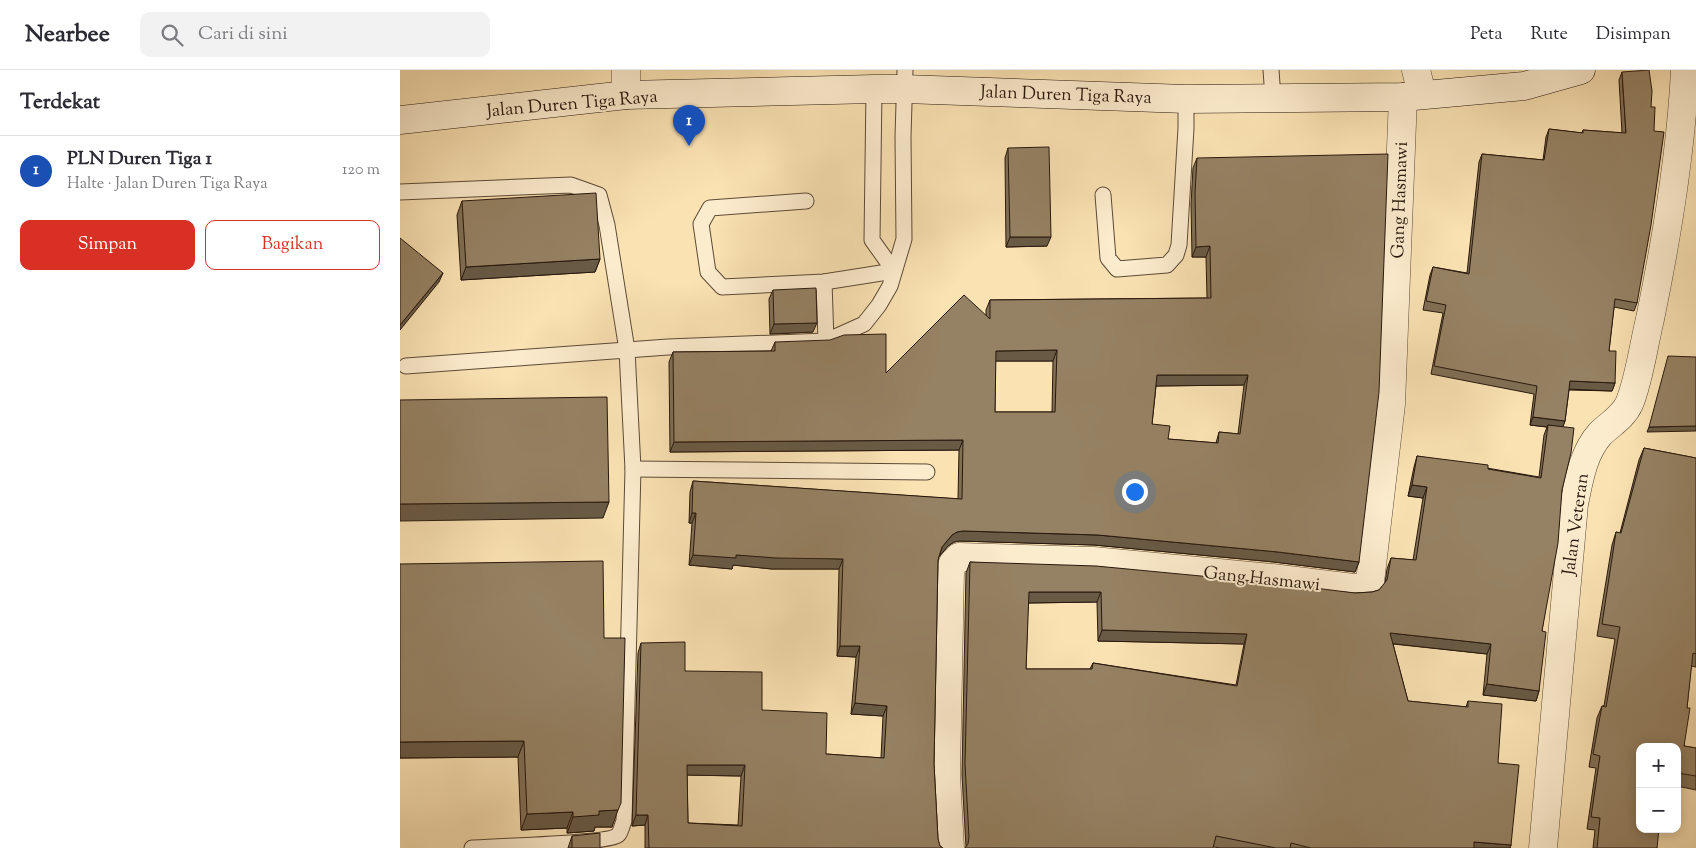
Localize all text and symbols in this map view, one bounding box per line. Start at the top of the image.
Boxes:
search box [140,12,490,57]
text: Nearbee [25,18,110,52]
icon: search [158,21,186,49]
text: Cari di sini [198,21,288,48]
text: Peta [1470,22,1502,48]
text: Rute [1530,22,1568,48]
text: Disimpan [1596,22,1671,48]
street label: Jalan Duren Tiga Raya [979,80,1152,112]
street label: Jalan Duren Tiga Raya [485,85,659,126]
text: Terdekat [20,88,100,118]
pin: 1 [673,105,705,146]
street label: Gang Hasmawi [1386,141,1416,259]
text: PLN Duren Tiga 1 [67,146,212,173]
text: 1 [33,159,39,182]
text: 120 m [342,159,380,182]
text: Halte · Jalan Duren Tiga Raya [67,173,268,196]
button: Simpan [20,220,195,270]
button: Bagikan [205,220,380,270]
street label: Jalan Veteran [1557,471,1597,578]
your location [1122,479,1148,505]
street label: Gang Hasmawi [1202,561,1321,599]
map controls [1636,743,1681,833]
button: + [1636,743,1681,788]
button: − [1636,788,1681,833]

